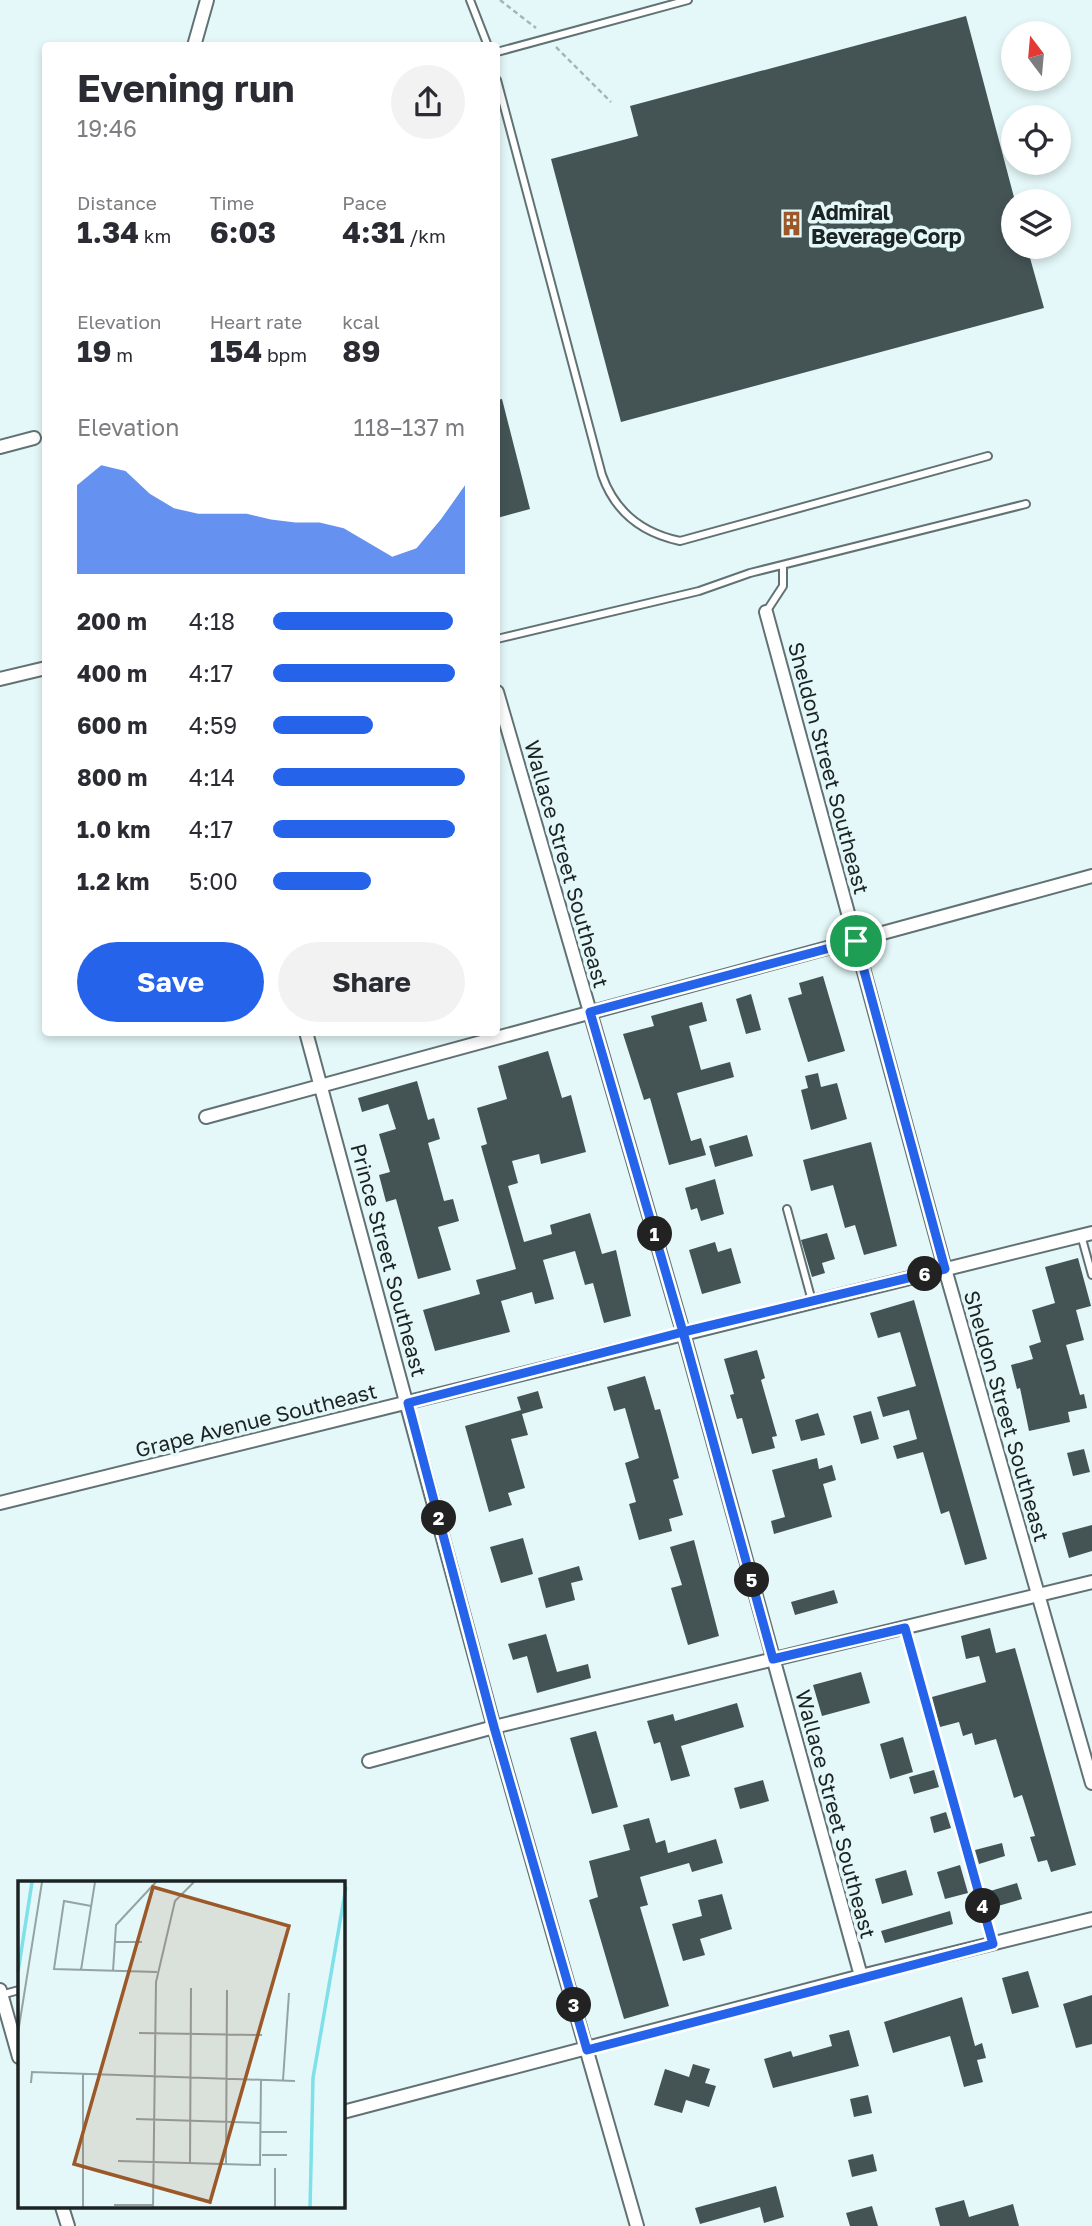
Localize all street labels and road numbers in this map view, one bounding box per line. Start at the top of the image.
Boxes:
street label: Sheldon Street Southeast [783,639,875,897]
street label: Wallace Street Southeast [519,737,615,991]
street label: Prince Street Southeast [345,1141,433,1379]
street label: Sheldon Street Southeast [959,1288,1055,1544]
street label: Grape Avenue Southeast [133,1377,379,1463]
street label: Wallace Street Southeast [790,1687,882,1941]

